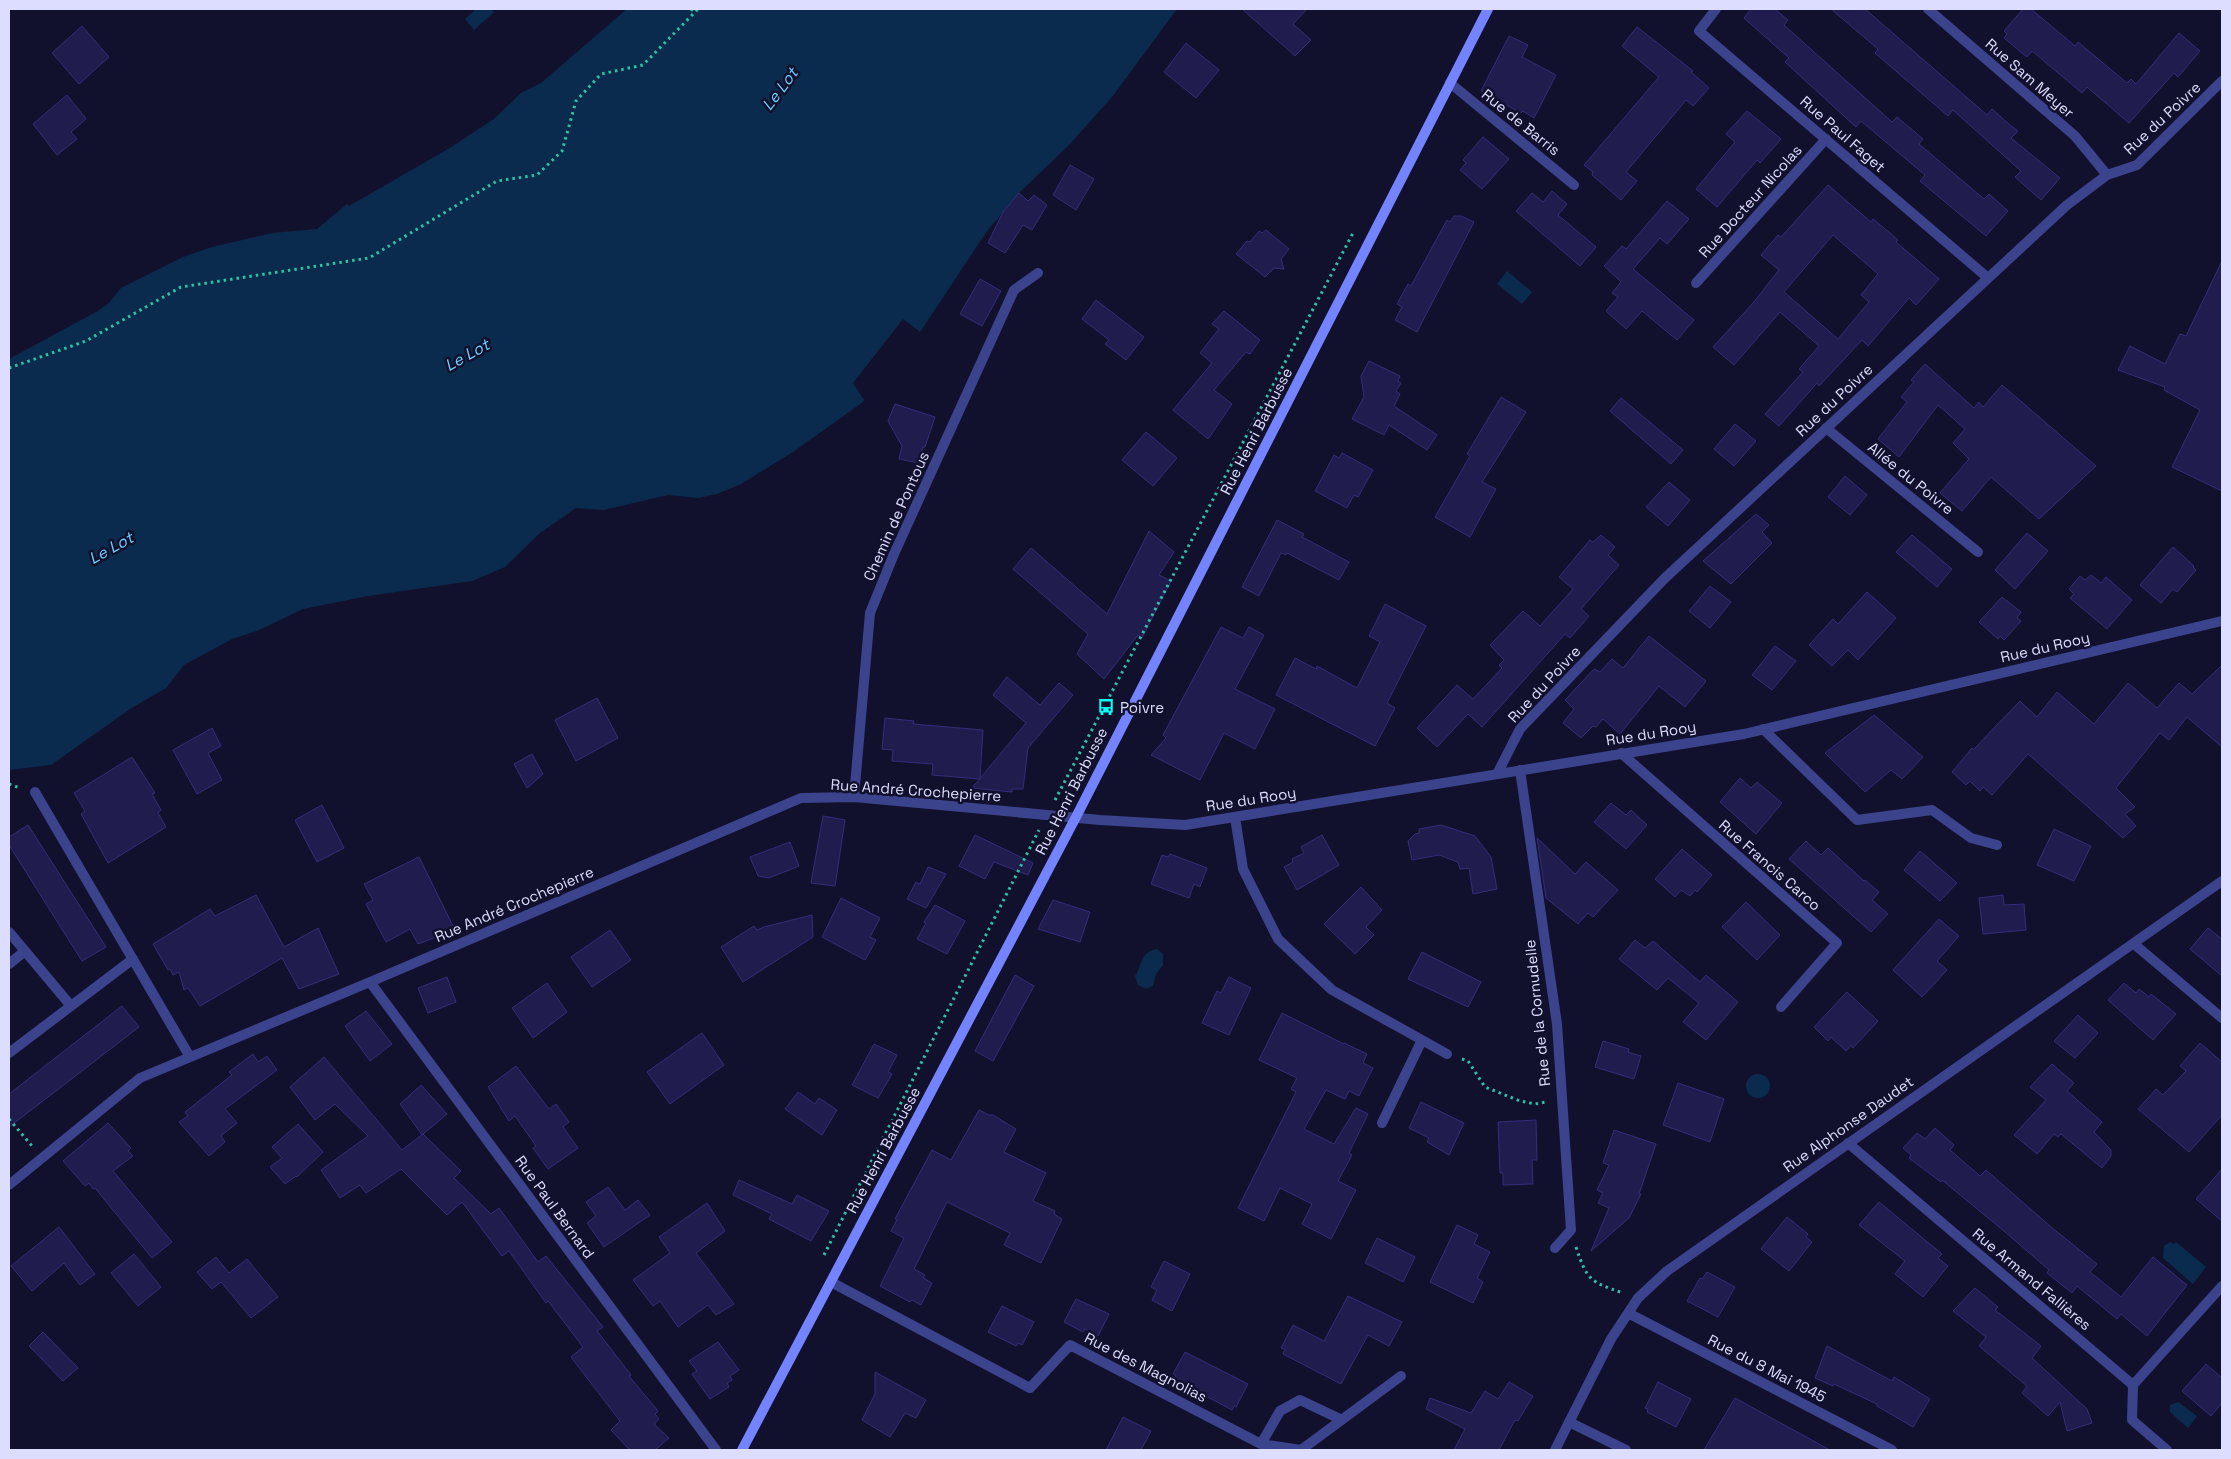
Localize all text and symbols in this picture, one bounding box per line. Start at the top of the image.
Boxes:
street label: Rue Sam Meyer [1982,34,2079,122]
water label: Le Lot [757,62,804,114]
street label: Rue du Poivre [2120,78,2204,158]
street label: Rue de Barris [1478,85,1564,159]
street label: Rue Paul Faget [1796,92,1890,176]
street label: Rue Docteur Nicolas [1694,141,1806,261]
water label: Le Lot [441,333,494,376]
street label: Rue du Poivre [1792,360,1876,440]
street label: Rue Henri Barbusse [1216,364,1296,498]
street label: Allée du Poivre [1864,438,1958,519]
street label: Chemin de Pontous [859,448,933,584]
water label: Le Lot [85,526,138,569]
street label: Rue du Rooy [1998,627,2092,667]
street label: Rue du Poivre [1504,642,1584,726]
bus stop icon: Poivre [1096,697,1116,717]
place label: Poivre [1120,698,1164,717]
street label: Rue du Rooy [1604,716,1698,750]
street label: Rue Henri Barbusse [1031,724,1111,858]
street label: Rue André Crochepierre [830,775,1002,805]
street label: Rue du Rooy [1204,782,1298,816]
street label: Rue Francis Carco [1715,816,1825,914]
street label: Rue André Crochepierre [432,862,597,946]
street label: Rue de la Cornudelle [1520,939,1554,1087]
street label: Rue Alphonse Daudet [1779,1072,1917,1176]
street label: Rue Henri Barbusse [842,1084,924,1216]
street label: Rue Paul Bernard [511,1152,599,1262]
street label: Rue Armand Fallières [1969,1224,2095,1334]
street label: Rue des Magnolias [1082,1328,1211,1406]
street label: Rue du 8 Mai 1945 [1705,1330,1829,1406]

